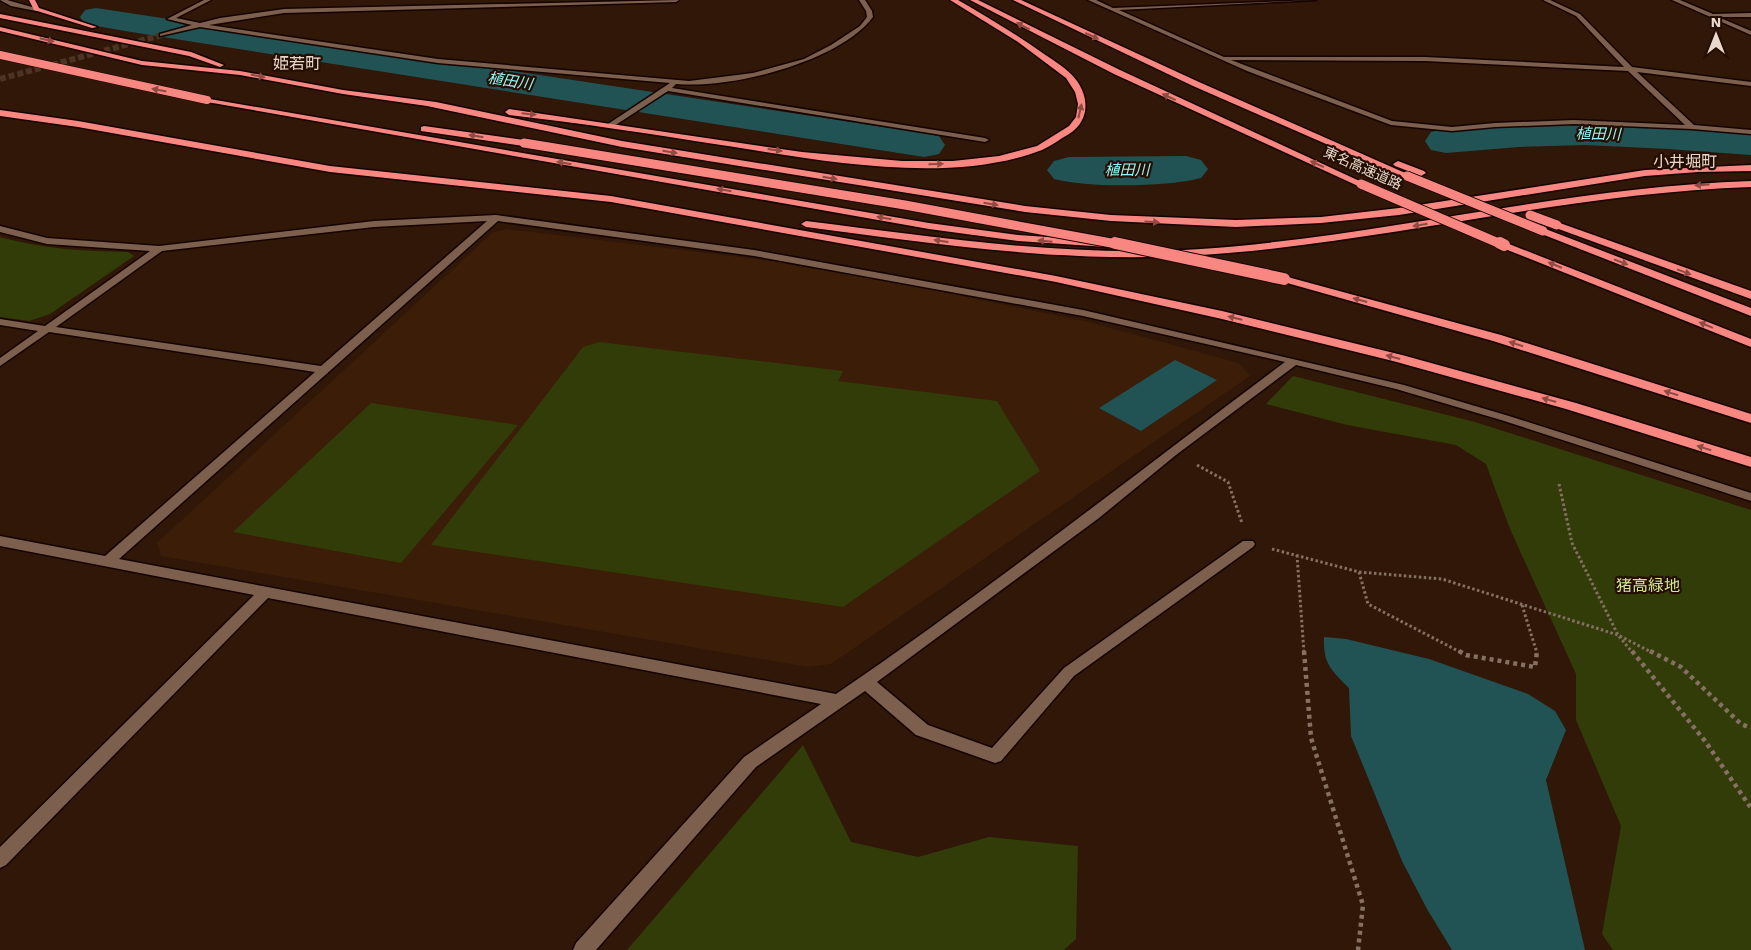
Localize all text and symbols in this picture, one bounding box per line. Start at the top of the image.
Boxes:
north arrow [1691,10,1741,60]
text: N [1711,14,1721,30]
one-way arrow [1016,22,1030,30]
one-way arrow [1085,33,1099,41]
one-way arrow [40,36,55,44]
district label: 姫若町 [273,54,321,73]
water label: 植田川 [486,69,536,94]
one-way arrow [250,73,266,81]
one-way arrow [152,86,167,94]
one-way arrow [1162,92,1176,100]
one-way arrow [1076,104,1084,119]
one-way arrow [521,111,537,119]
water label: 植田川 [1575,125,1623,143]
one-way arrow [468,131,484,139]
street label: 東名高速道路 [1321,144,1405,192]
one-way arrow [767,146,783,154]
one-way arrow [662,149,678,157]
district label: 小井堀町 [1653,152,1717,171]
one-way arrow [555,159,571,167]
one-way arrow [929,160,945,168]
one-way arrow [1310,160,1324,168]
water label: 植田川 [1104,161,1151,179]
one-way arrow [823,174,839,182]
one-way arrow [1694,182,1710,190]
one-way arrow [716,186,732,194]
one-way arrow [983,200,999,208]
one-way arrow [876,213,892,221]
one-way arrow [1145,219,1161,227]
one-way arrow [1412,221,1428,229]
one-way arrow [933,236,949,244]
one-way arrow [1037,236,1053,244]
one-way arrow [1614,258,1628,266]
one-way arrow [1547,261,1562,268]
one-way arrow [1677,269,1692,276]
one-way arrow [1353,295,1368,303]
one-way arrow [1227,314,1242,322]
one-way arrow [1698,321,1713,329]
one-way arrow [1509,339,1524,347]
one-way arrow [1385,352,1400,360]
one-way arrow [1664,388,1679,396]
one-way arrow [1542,396,1557,404]
one-way arrow [1697,443,1712,451]
park label: 猪高緑地 [1616,576,1680,595]

